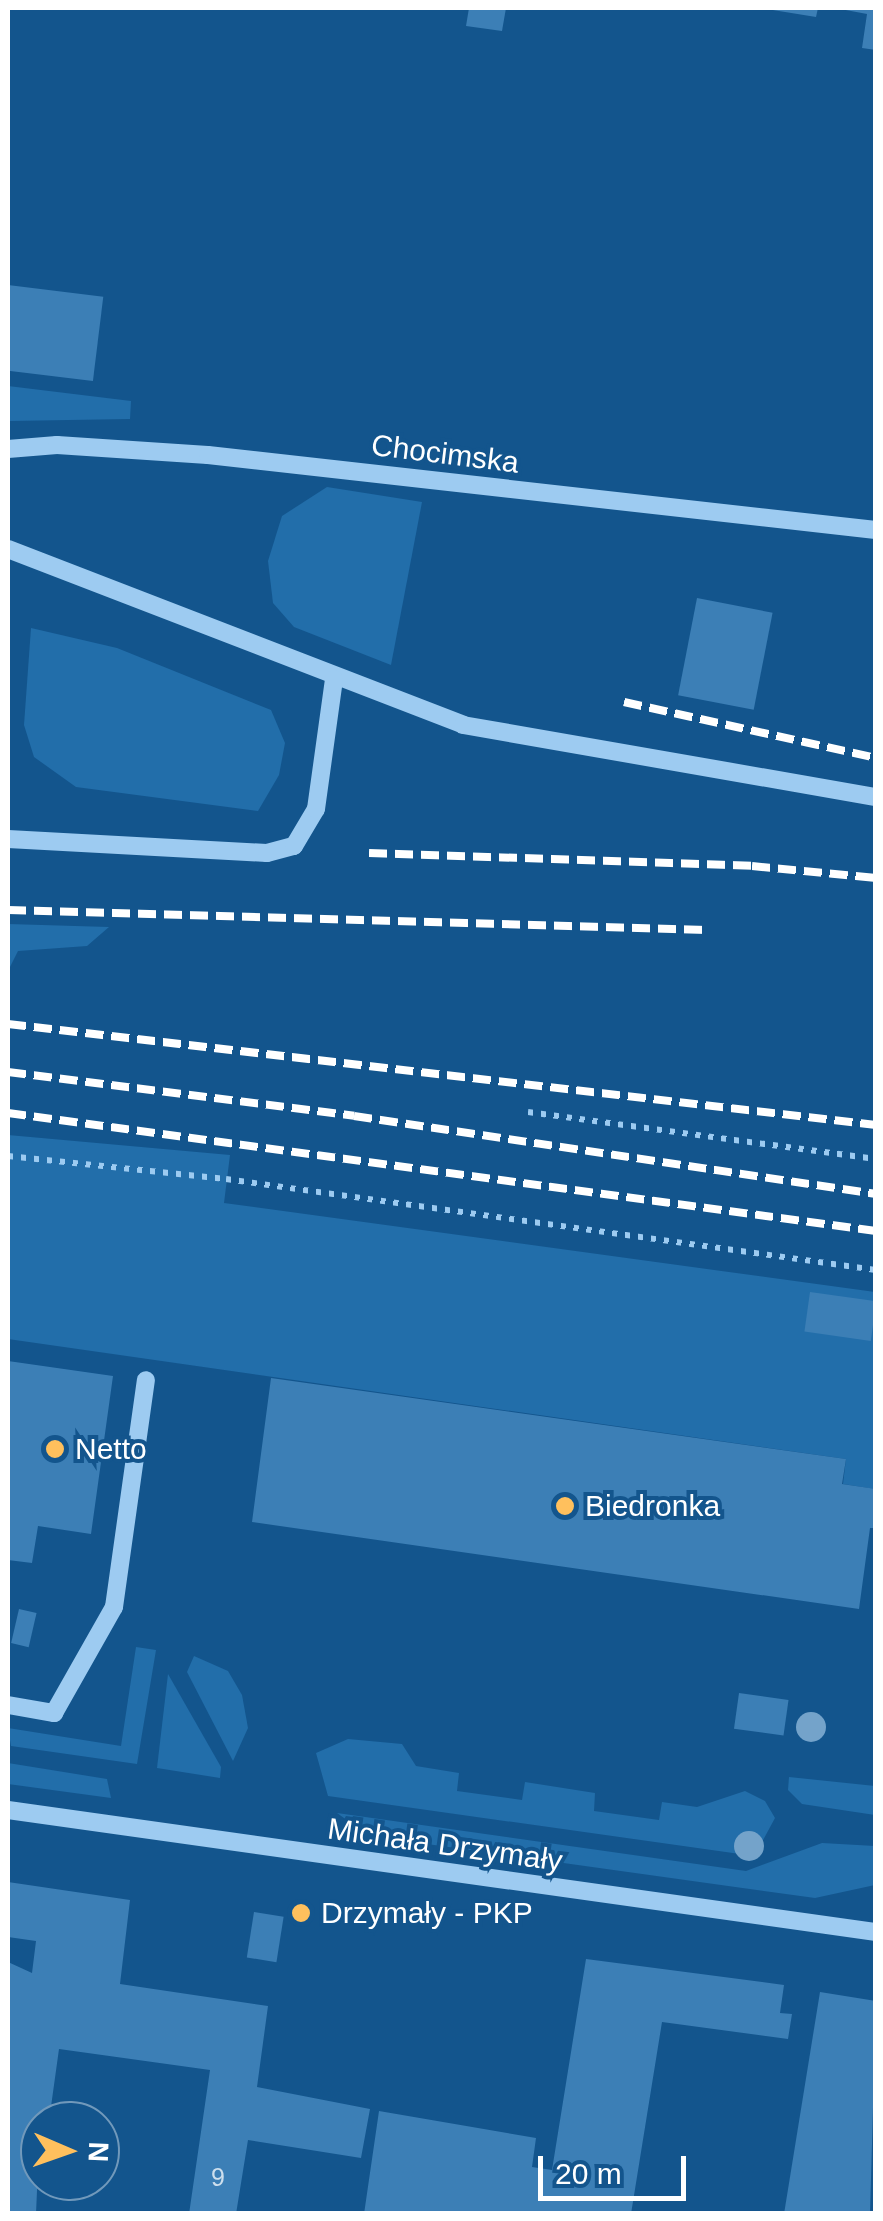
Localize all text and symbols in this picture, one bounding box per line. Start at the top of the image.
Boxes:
street label: Chocimska [369,427,521,481]
place label: Netto [75,1431,147,1467]
marker: Netto [44,1438,66,1460]
place label: Biedronka [585,1488,720,1524]
marker: Biedronka [554,1495,576,1517]
street label: Michała Drzymały [325,1811,565,1879]
place label: Drzymały - PKP [321,1895,533,1931]
marker: Drzymały - PKP [290,1902,312,1924]
north arrow [20,2101,120,2201]
scale bar [543,2136,690,2198]
text: N [83,2141,114,2163]
text: 20 m [555,2157,622,2190]
house number: 9 [211,2162,225,2192]

